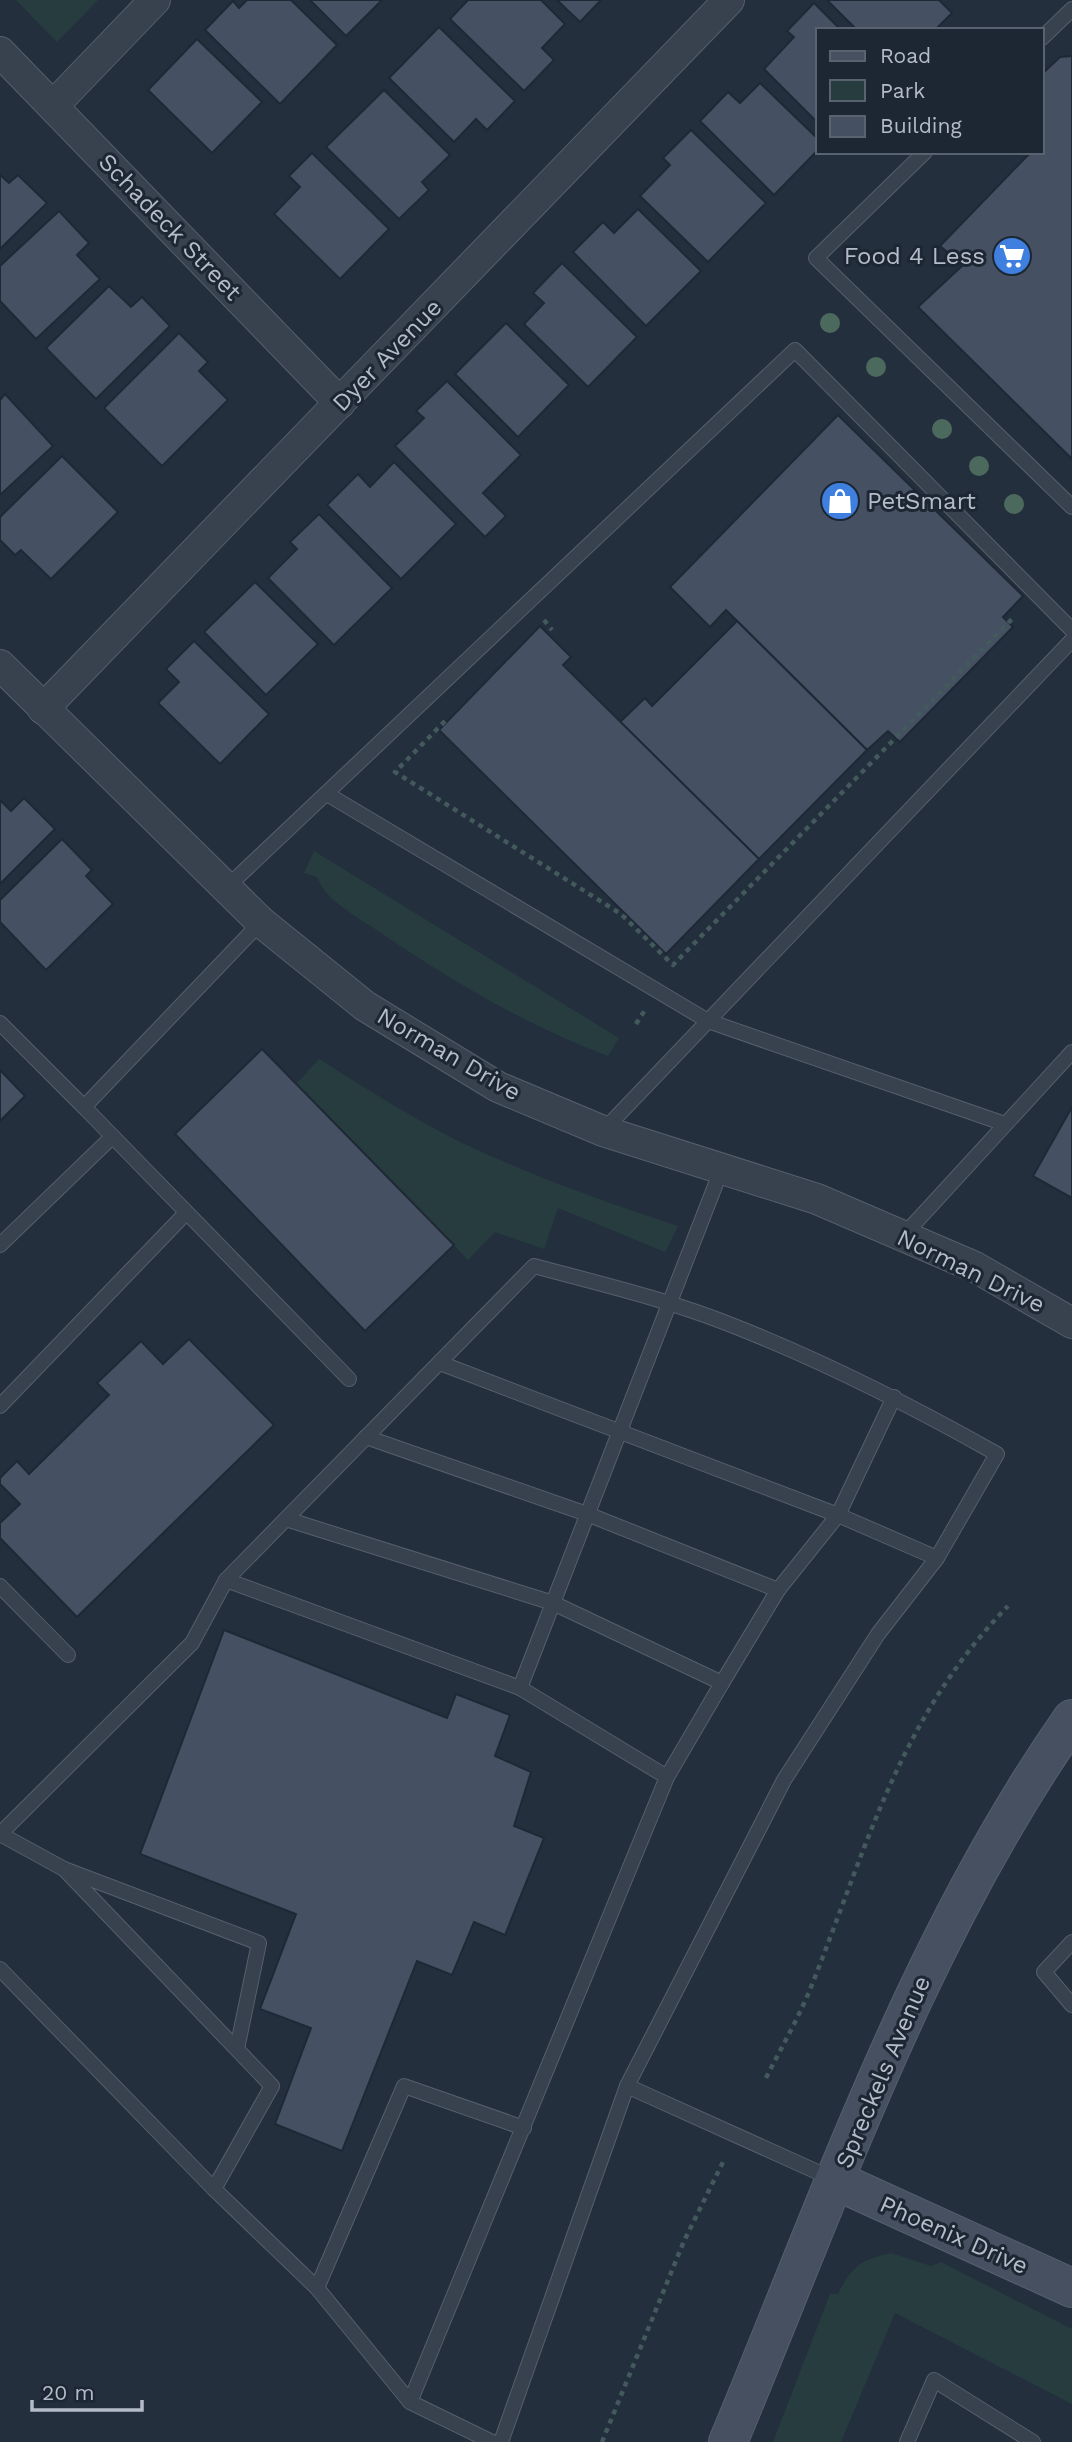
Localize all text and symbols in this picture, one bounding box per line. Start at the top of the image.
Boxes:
legend [816,28,1044,154]
text: Road [880,43,931,68]
text: Park [880,78,925,103]
text: Building [880,113,962,138]
street label: Schadeck Street [93,148,247,306]
supermarket icon: Food 4 Less [991,235,1033,277]
place label: Food 4 Less [844,242,985,270]
street label: Dyer Avenue [327,293,447,417]
shop icon: PetSmart [819,480,861,522]
place label: PetSmart [867,487,976,515]
street label: Norman Drive [372,1002,526,1106]
street label: Norman Drive [893,1223,1049,1319]
street label: Spreckels Avenue [830,1972,936,2172]
street label: Phoenix Drive [876,2190,1032,2280]
scale bar [32,2368,142,2412]
text: 20 m [42,2380,94,2405]

